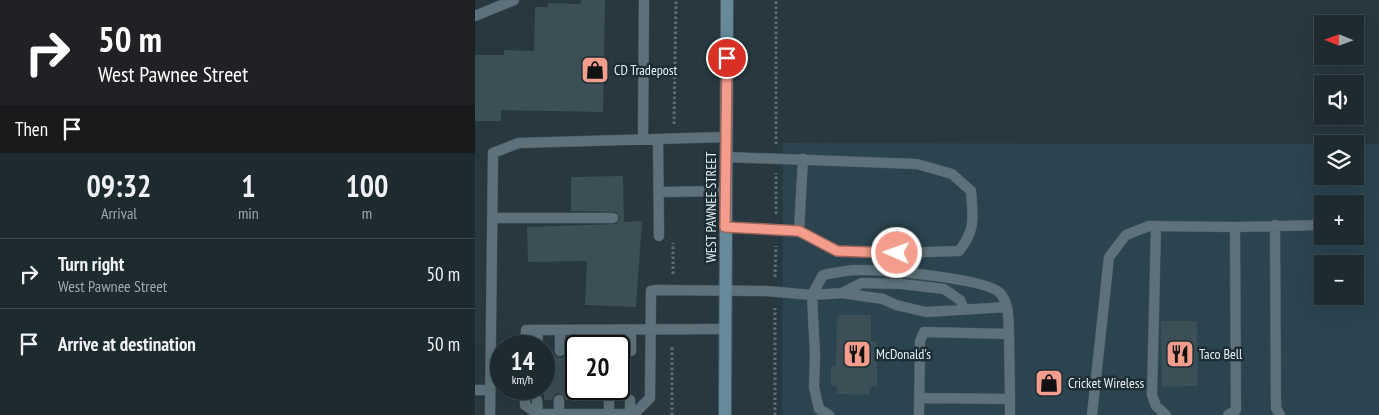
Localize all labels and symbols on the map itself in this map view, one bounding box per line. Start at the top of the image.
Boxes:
north arrow [1314,15,1364,65]
pin [706,37,748,79]
shop icon: CD Tradepost [580,55,610,85]
place label: CD Tradepost [614,61,678,79]
street label: WEST PAWNEE STREET [702,151,720,263]
position arrow [870,226,922,278]
speed limit sign: 20 [565,335,630,400]
restaurant icon: McDonald's [842,339,872,369]
restaurant icon: Taco Bell [1165,339,1195,369]
place label: McDonald's [876,345,931,363]
place label: Taco Bell [1199,345,1243,363]
shop icon: Cricket Wireless [1034,368,1064,398]
place label: Cricket Wireless [1068,374,1145,392]

